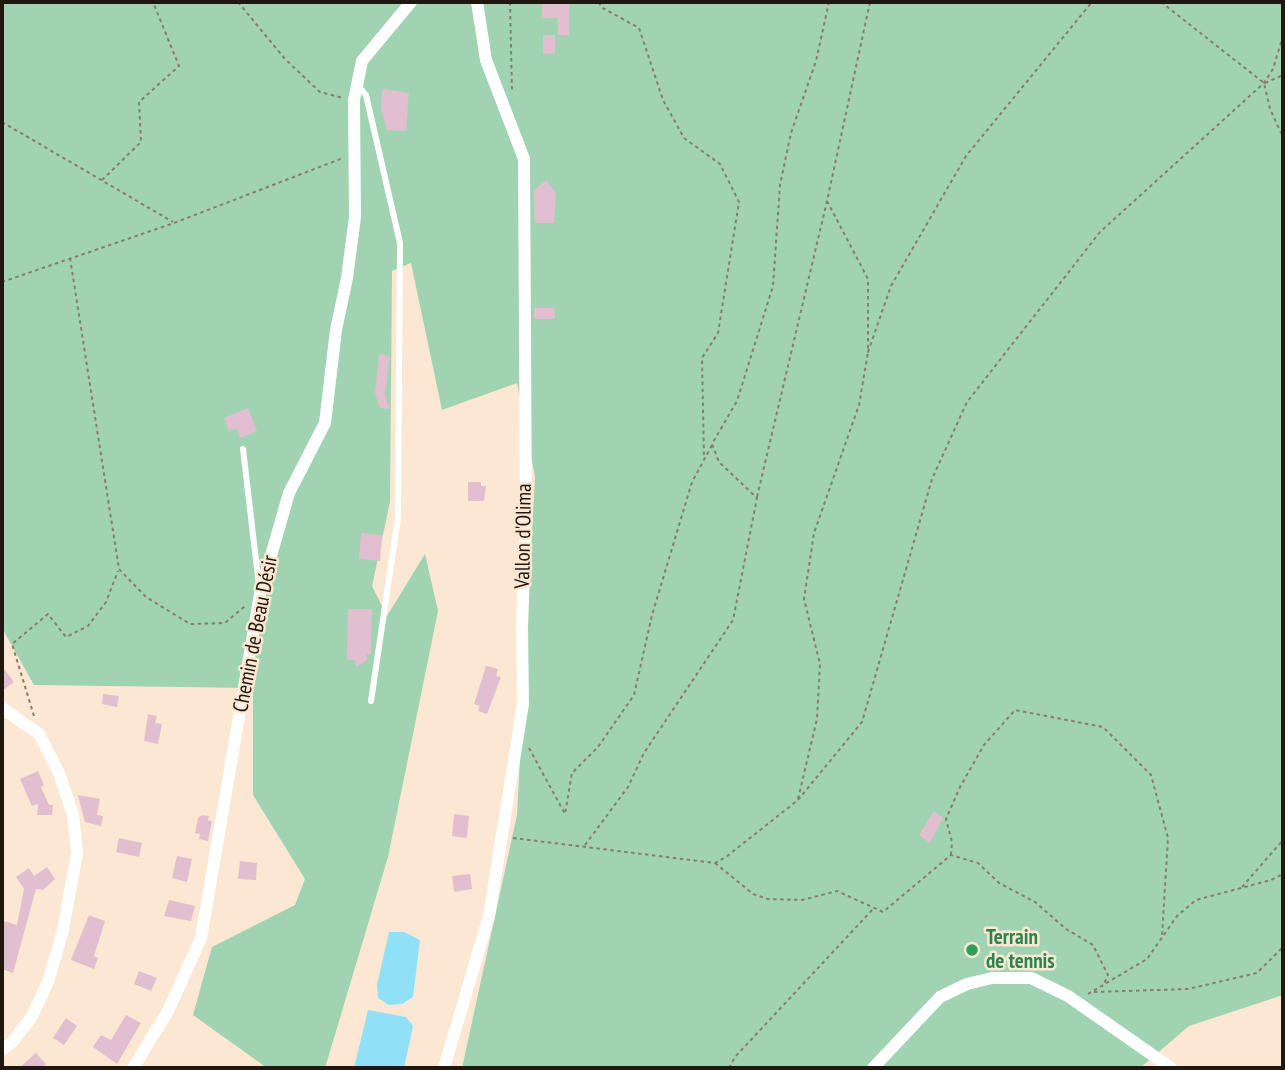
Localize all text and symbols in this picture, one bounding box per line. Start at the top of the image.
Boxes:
street label: Vallon d'Olima [510,483,538,589]
street label: Chemin de Beau Désir [228,553,284,715]
place label: Terrain de tennis [986,925,1055,975]
marker: Terrain de tennis [964,942,980,958]

